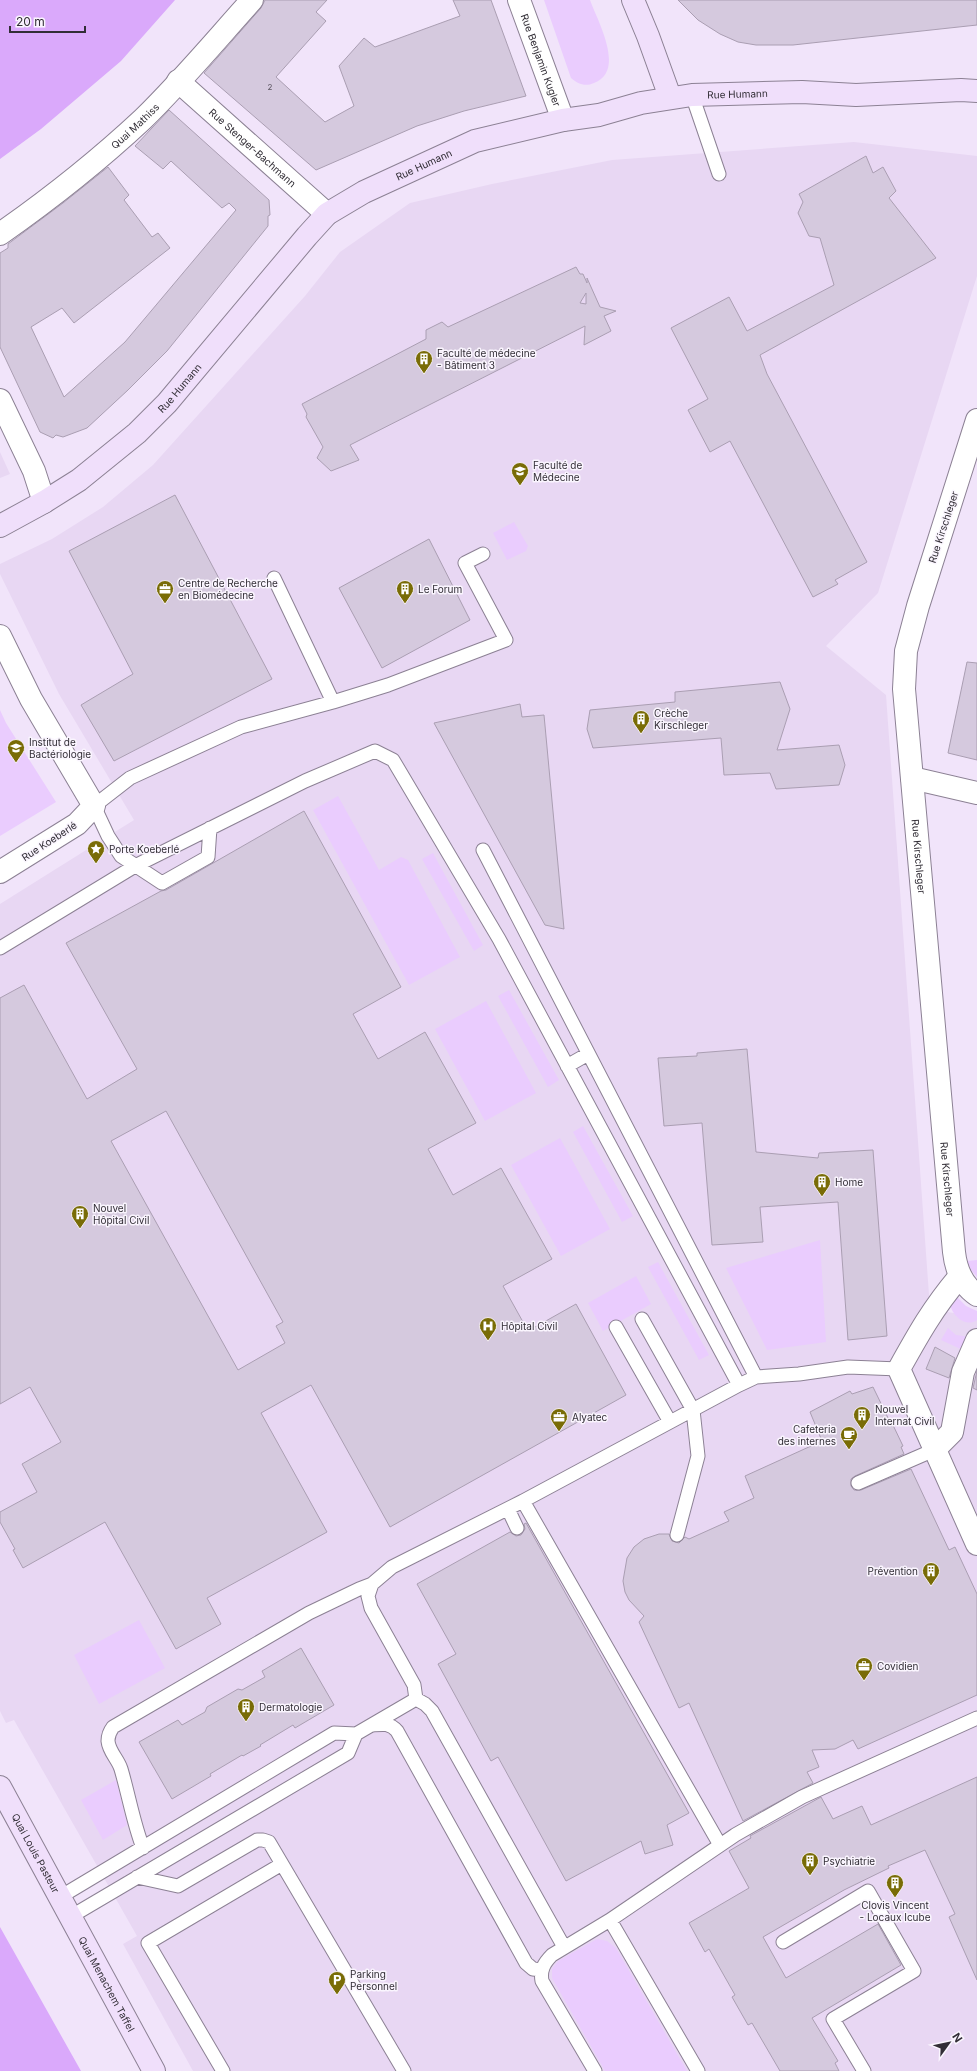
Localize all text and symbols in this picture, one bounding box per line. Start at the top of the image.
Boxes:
scale bar [10,8,85,34]
street label: Rue Benjamin Kugler [519,12,564,108]
text: 20 m [16,14,45,29]
house number: 2 [268,82,273,92]
street label: Rue Humann [707,87,768,101]
street label: Quai Mathiss [108,101,161,151]
street label: Rue Stenger-Bachmann [207,106,299,190]
street label: Rue Humann [394,146,454,183]
place label: Faculté de médecine - Bâtiment 3 [437,347,536,371]
building icon: Faculté de médecine - Bâtiment 3 [414,349,434,374]
street label: Rue Humann [155,361,204,415]
place label: Faculté de Médecine [533,459,582,483]
school or university icon: Faculté de Médecine [510,461,530,486]
street label: Rue Kirschleger [926,489,960,564]
place label: Centre de Recherche en Biomédecine [178,577,278,601]
office icon: Centre de Recherche en Biomédecine [155,579,175,604]
building icon: Le Forum [395,579,415,604]
place label: Le Forum [418,583,462,595]
place label: Crèche Kirschleger [654,707,708,731]
building icon: Crèche Kirschleger [631,709,651,734]
place label: Institut de Bactériologie [29,736,91,760]
school or university icon: Institut de Bactériologie [6,738,26,763]
street label: Rue Koeberlé [19,819,79,863]
street label: Rue Kirschleger [910,819,928,895]
place icon: Porte Koeberlé [86,839,106,864]
place label: Porte Koeberlé [109,843,180,855]
street label: Rue Kirschleger [938,1141,957,1217]
building icon: Home [812,1172,832,1197]
place label: Home [835,1176,863,1188]
place label: Nouvel Hôpital Civil [93,1202,149,1226]
building icon: Nouvel Hôpital Civil [70,1204,90,1229]
hospital icon: Hôpital Civil [478,1316,498,1341]
place label: Hôpital Civil [501,1320,557,1332]
place label: Nouvel Internat Civil [875,1403,934,1427]
building icon: Nouvel Internat Civil [852,1405,872,1430]
office icon: Alyatec [549,1407,569,1432]
place label: Alyatec [572,1411,608,1423]
place label: Cafeteria des internes [778,1423,836,1447]
cafe icon: Cafeteria des internes [839,1425,859,1450]
building icon: Prévention [921,1561,941,1586]
place label: Prévention [868,1565,918,1577]
office icon: Covidien [854,1656,874,1681]
place label: Covidien [877,1660,919,1672]
building icon: Dermatologie [236,1697,256,1722]
place label: Dermatologie [259,1701,322,1713]
street label: Quai Louis Pasteur [9,1811,62,1895]
building icon: Psychiatrie [800,1851,820,1876]
place label: Psychiatrie [823,1855,875,1867]
building icon: Clovis Vincent - Locaux Icube [885,1873,905,1898]
place label: Clovis Vincent - Locaux Icube [860,1899,931,1923]
street label: Quai Menachem Taffel [76,1934,137,2033]
place label: Parking Personnel [350,1968,397,1992]
parking icon: Parking Personnel [327,1970,347,1995]
north arrow [929,2023,969,2063]
text: N [949,2030,966,2045]

